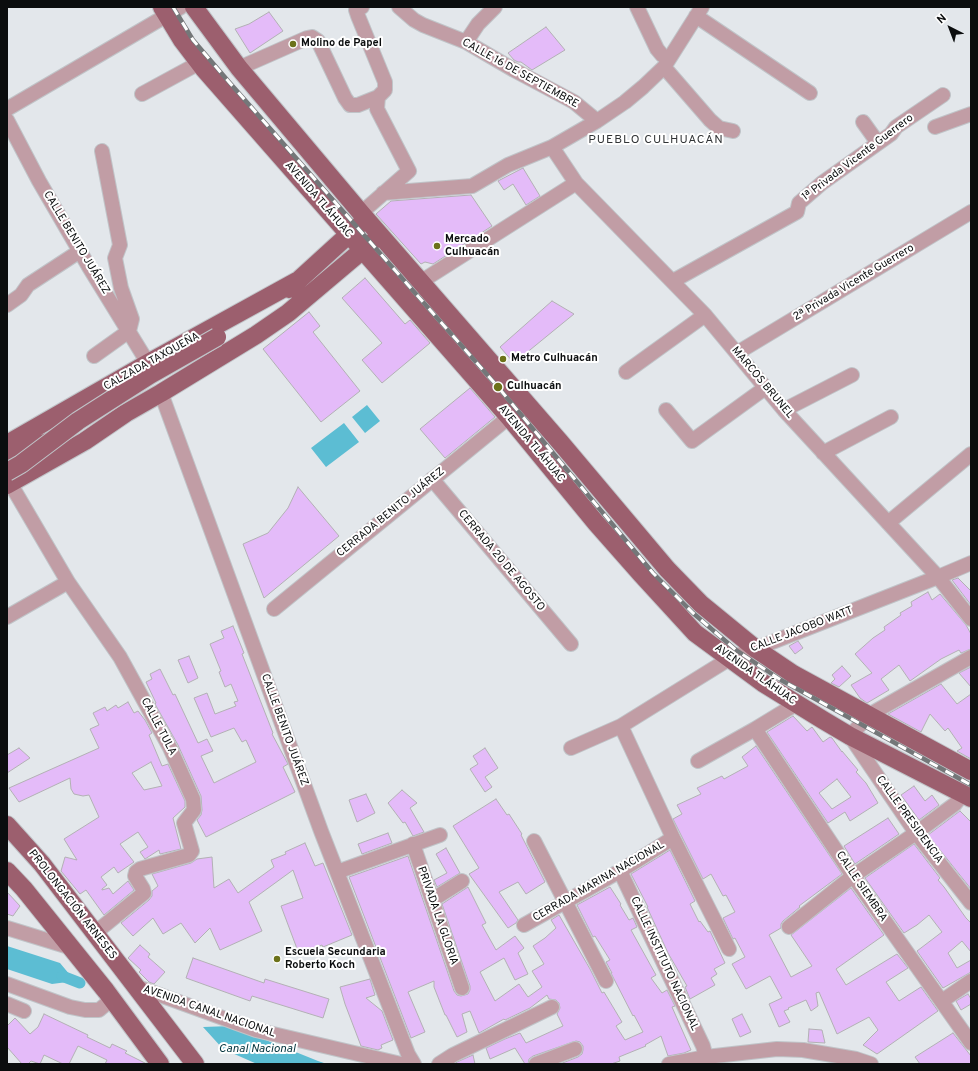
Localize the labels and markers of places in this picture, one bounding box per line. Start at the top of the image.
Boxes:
place label: Molino de Papel [301,37,382,51]
marker: Molino de Papel [288,39,298,49]
place label: Mercado Culhuacán [445,233,500,259]
marker: Mercado Culhuacán [432,241,442,251]
place label: Metro Culhuacán [511,352,598,366]
marker: Metro Culhuacán [498,354,508,364]
place label: Culhuacán [507,380,562,394]
marker: Culhuacán [492,381,504,393]
place label: Escuela Secundaria Roberto Koch [285,946,386,972]
marker: Escuela Secundaria Roberto Koch [272,954,282,964]

